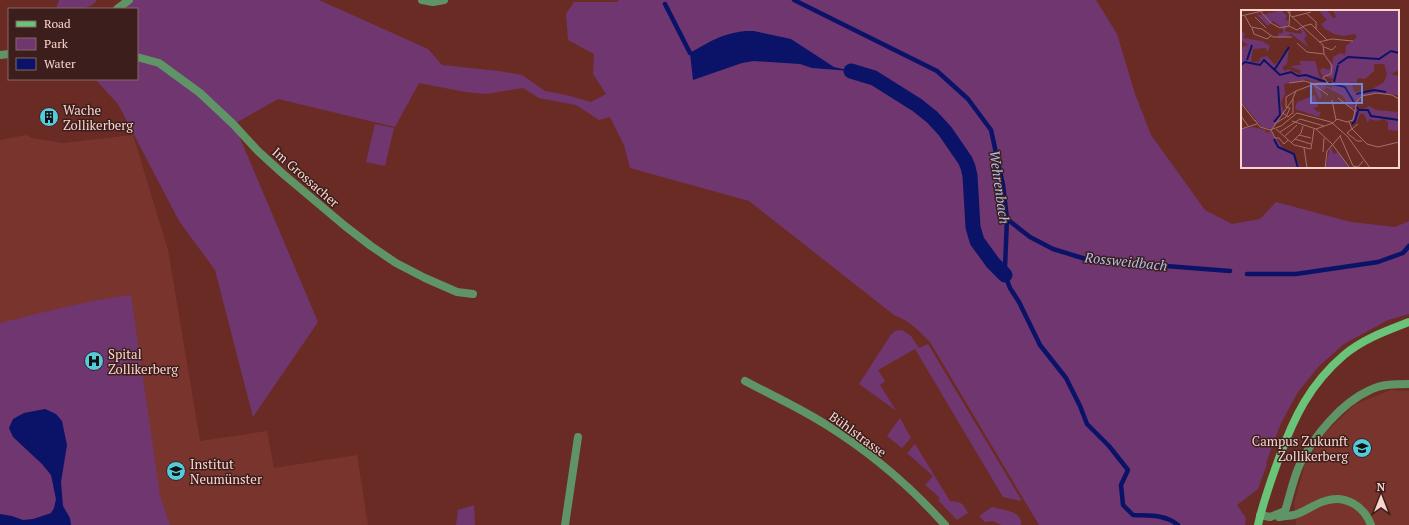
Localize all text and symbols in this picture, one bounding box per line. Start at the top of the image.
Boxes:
legend [8,8,138,80]
inset map [1241,10,1399,168]
text: Road [44,16,71,31]
text: Park [44,36,69,51]
text: Water [44,56,76,71]
place label: Wache Zollikerberg [63,101,133,134]
building icon: Wache Zollikerberg [38,106,60,128]
street label: Im Grossacher [269,143,343,211]
water label: Wehrenbach [985,149,1015,225]
water label: Rossweidbach [1083,247,1168,275]
place label: Spital Zollikerberg [108,345,178,378]
hospital icon: Spital Zollikerberg [83,350,105,372]
street label: Bühlstrasse [826,407,890,461]
place label: Campus Zukunft Zollikerberg [1252,432,1348,465]
school or university icon: Campus Zukunft Zollikerberg [1351,437,1373,459]
place label: Institut Neumünster [190,455,262,488]
school or university icon: Institut Neumünster [165,460,187,482]
north arrow [1361,477,1401,517]
text: N [1377,480,1386,494]

